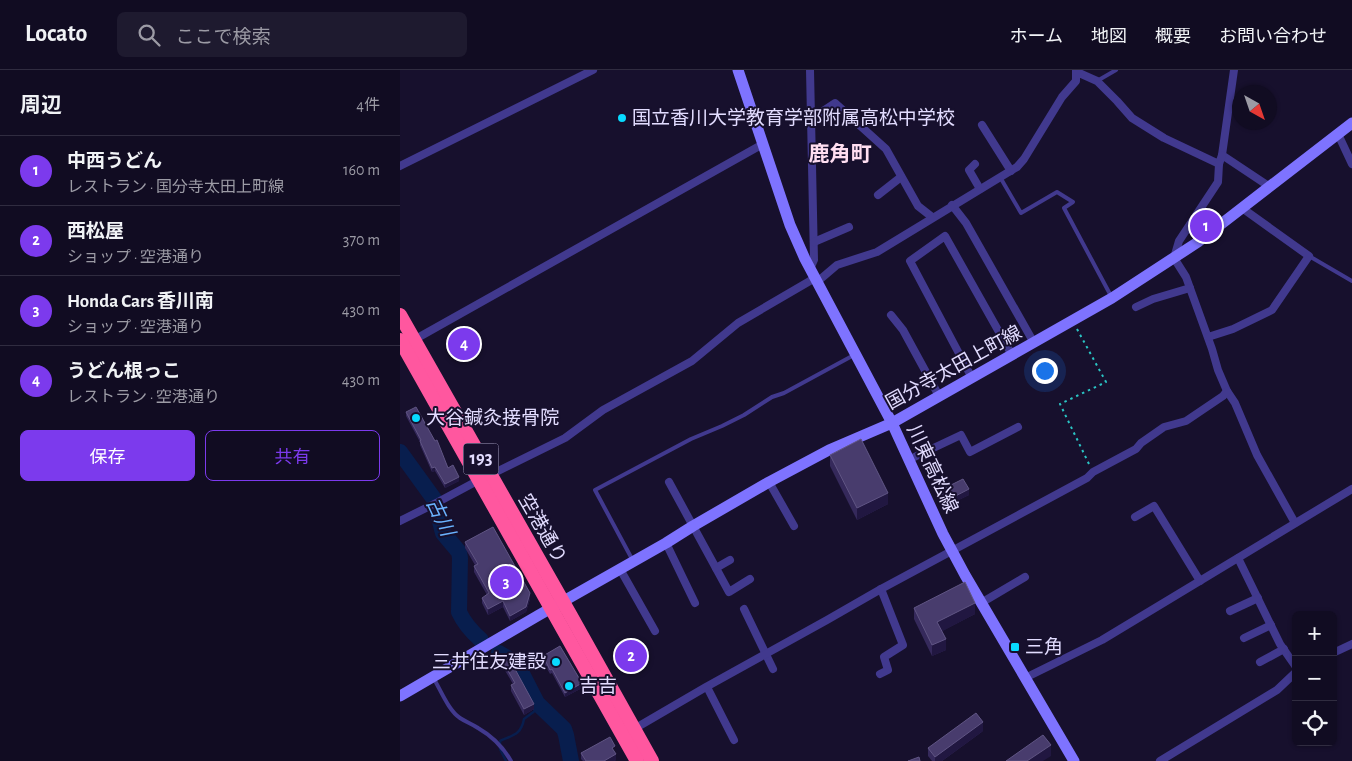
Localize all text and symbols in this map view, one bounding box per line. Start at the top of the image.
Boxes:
search box [117,12,467,57]
icon: search [135,21,163,49]
text: Locato [25,22,87,46]
text: ここで検索 [175,28,270,47]
text: ホーム [1010,28,1063,46]
text: 地図 [1091,28,1127,46]
text: 概要 [1155,28,1191,46]
text: お問い合わせ [1219,28,1327,46]
north arrow [1232,85,1277,130]
text: 周辺 [20,95,62,116]
text: 4件 [356,97,380,113]
place label: 国立香川大学教育学部附属高松中学校 [632,107,955,128]
marker: 国立香川大学教育学部附属高松中学校 [616,112,628,124]
district label: 鹿角町 [809,142,872,165]
text: 中西うどん [67,152,162,171]
text: 1 [33,162,39,178]
text: 160 m [343,162,380,178]
text: レストラン · 国分寺太田上町線 [67,179,284,195]
pin: 1 [1190,207,1222,245]
text: 西松屋 [67,222,124,241]
text: 2 [32,232,40,248]
text: 370 m [343,232,380,248]
text: ショップ · 空港通り [67,249,204,265]
text: Honda Cars 香川南 [67,292,214,311]
text: 3 [33,302,39,318]
text: 430 m [342,302,380,318]
text: ショップ · 空港通り [67,319,204,335]
street label: 国分寺太田上町線 [882,322,1025,413]
pin: 4 [448,325,480,363]
your location [1032,358,1058,384]
text: うどん根っこ [67,362,181,381]
text: 4 [32,372,40,388]
text: 430 m [342,372,380,388]
text: レストラン · 空港通り [67,389,220,405]
place label: 大谷鍼灸接骨院 [426,408,559,428]
marker: 大谷鍼灸接骨院 [410,412,422,424]
street label: 川東高松線 [903,421,963,516]
button: 保存 [20,430,195,481]
button: 共有 [205,430,380,481]
road number: 193 [464,444,498,474]
street label: 空港通り [515,490,571,567]
water label: 古川 [422,494,459,541]
pin: 3 [490,563,522,601]
map controls [1292,611,1337,746]
button: + [1292,611,1337,656]
place label: 三角 [1025,636,1063,657]
pin: 2 [615,637,647,675]
marker: 三角 [1009,641,1021,653]
place label: 三井住友建設 [432,651,546,672]
marker: 三井住友建設 [550,656,562,668]
button: − [1292,656,1337,701]
place label: 吉吉 [579,676,617,696]
marker: 吉吉 [563,680,575,692]
button: locate [1292,701,1337,746]

